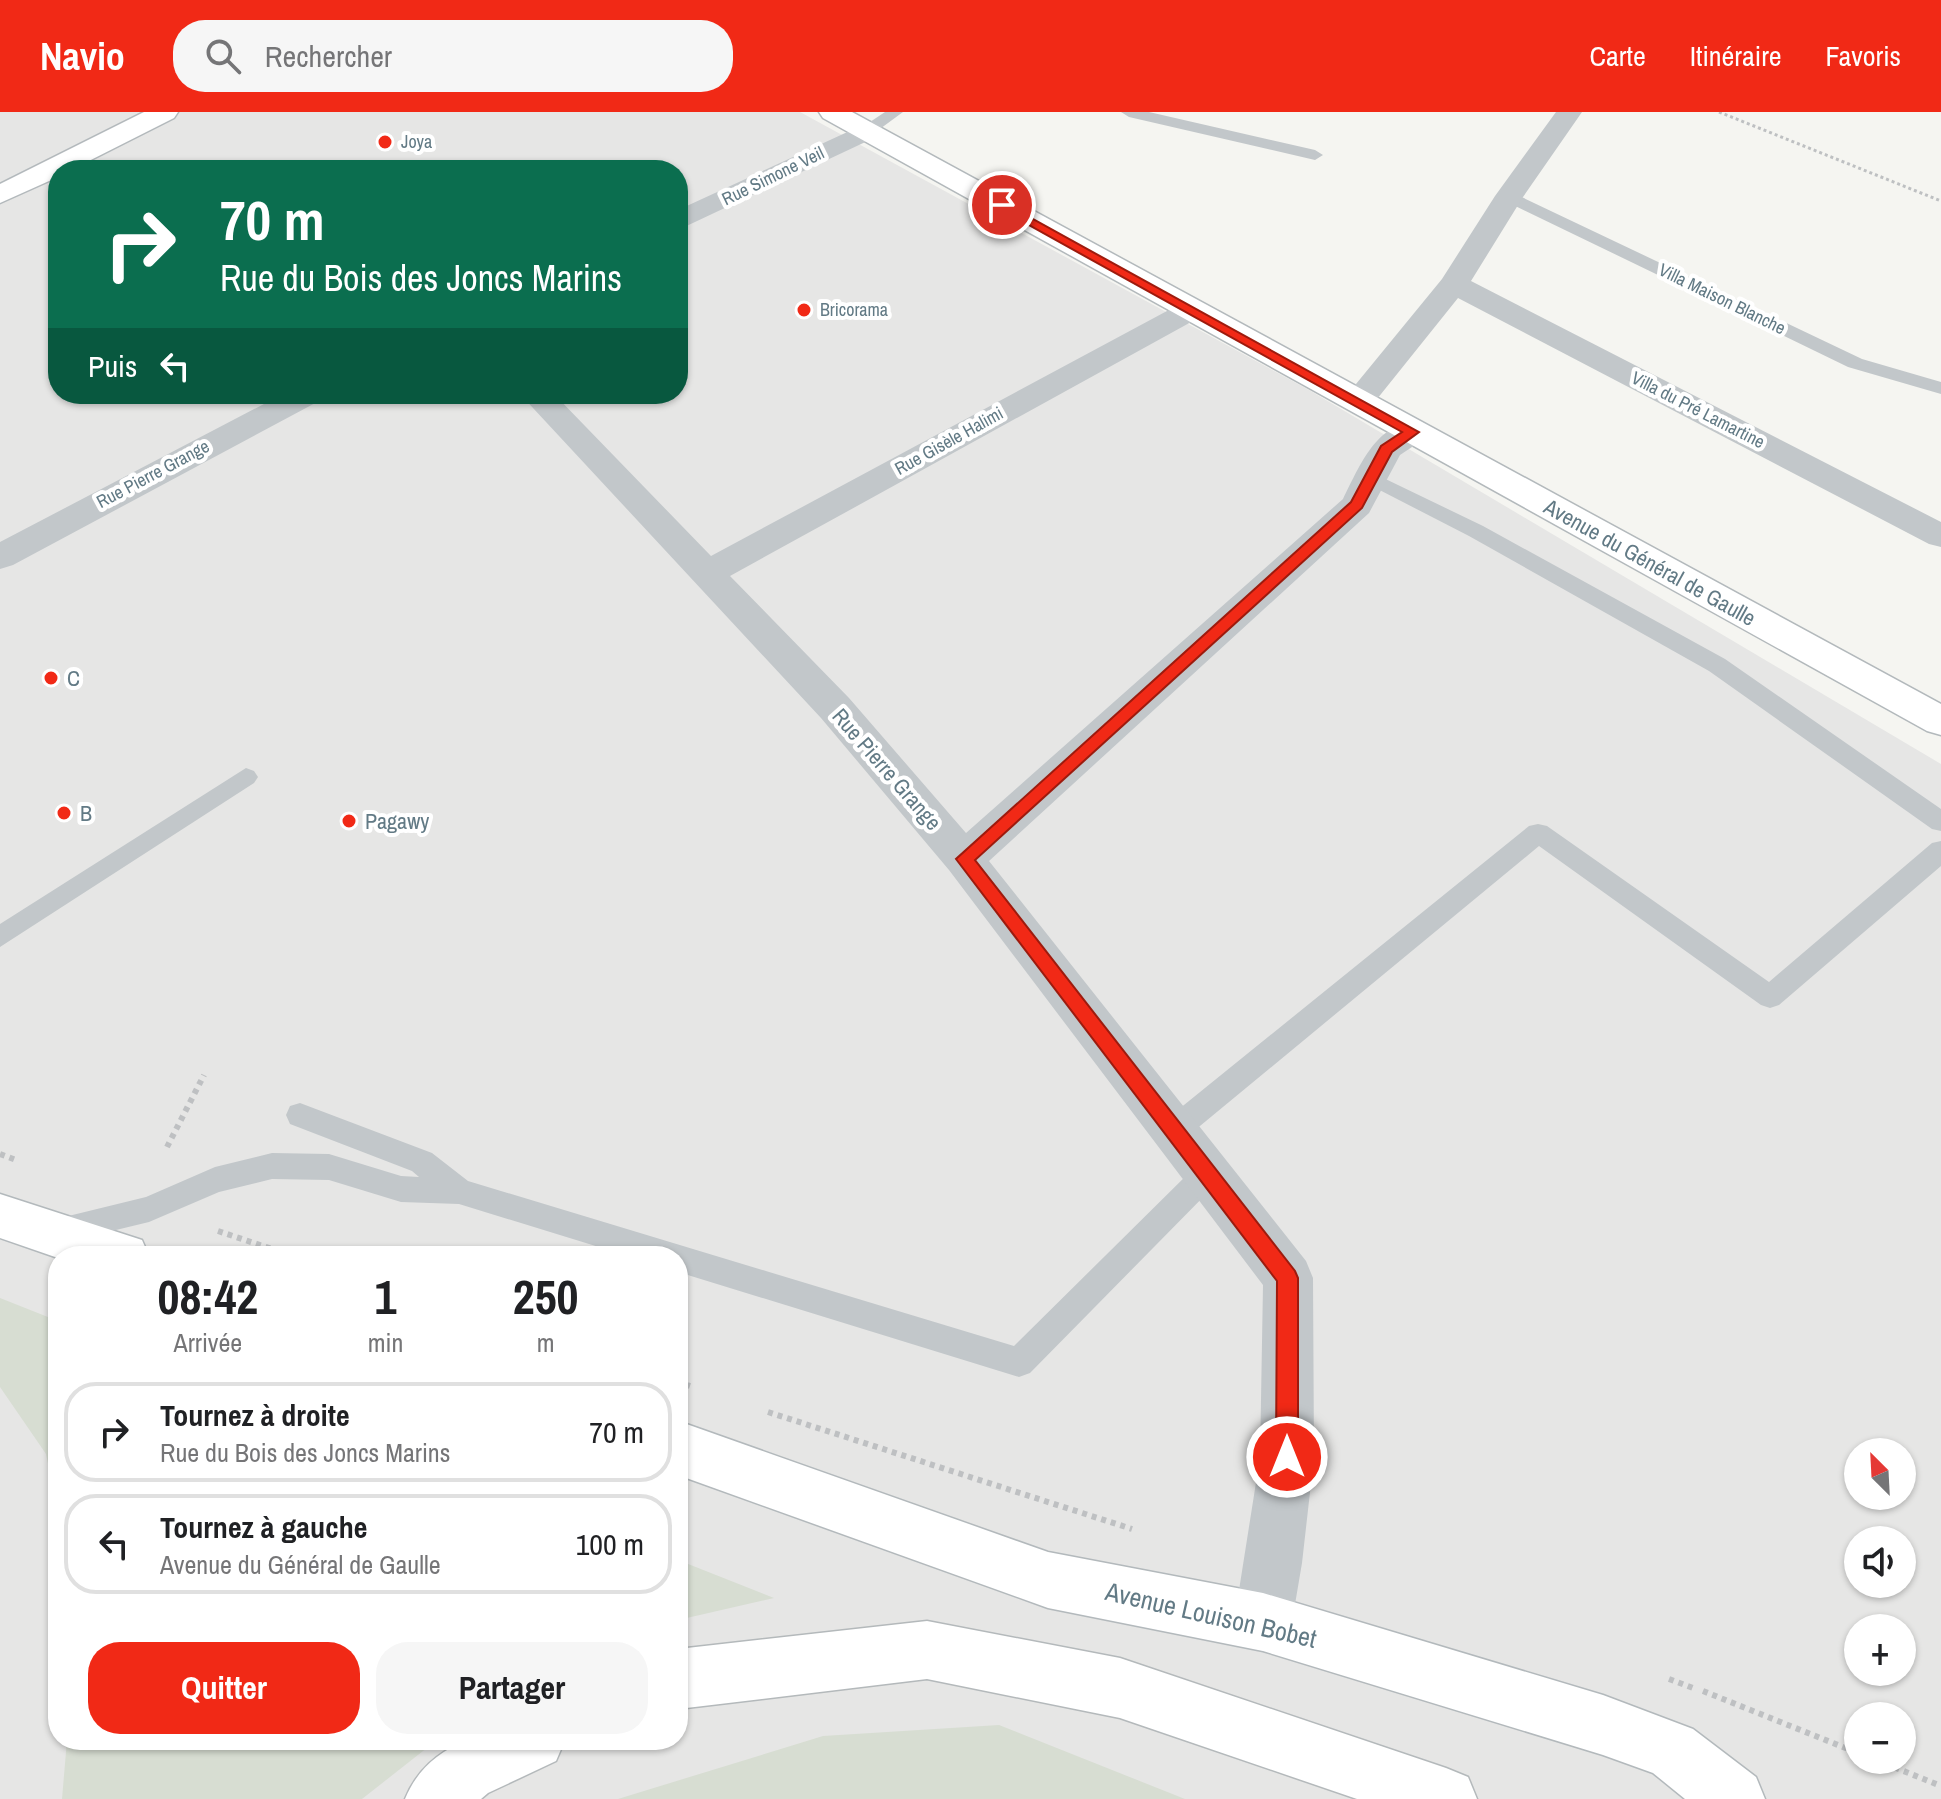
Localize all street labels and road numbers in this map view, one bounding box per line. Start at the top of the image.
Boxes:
street label: Rue Simone Veil [718,140,828,211]
street label: Villa Maison Blanche [1655,257,1790,340]
street label: Villa du Pré Lamartine [1627,365,1769,454]
street label: Rue Gisèle Halimi [890,400,1008,481]
street label: Rue Pierre Grange [92,433,214,514]
street label: Avenue du Général de Gaulle [1538,491,1761,633]
street label: Rue Pierre Grange [826,702,948,836]
street label: Avenue Louison Bobet [1101,1573,1320,1656]

